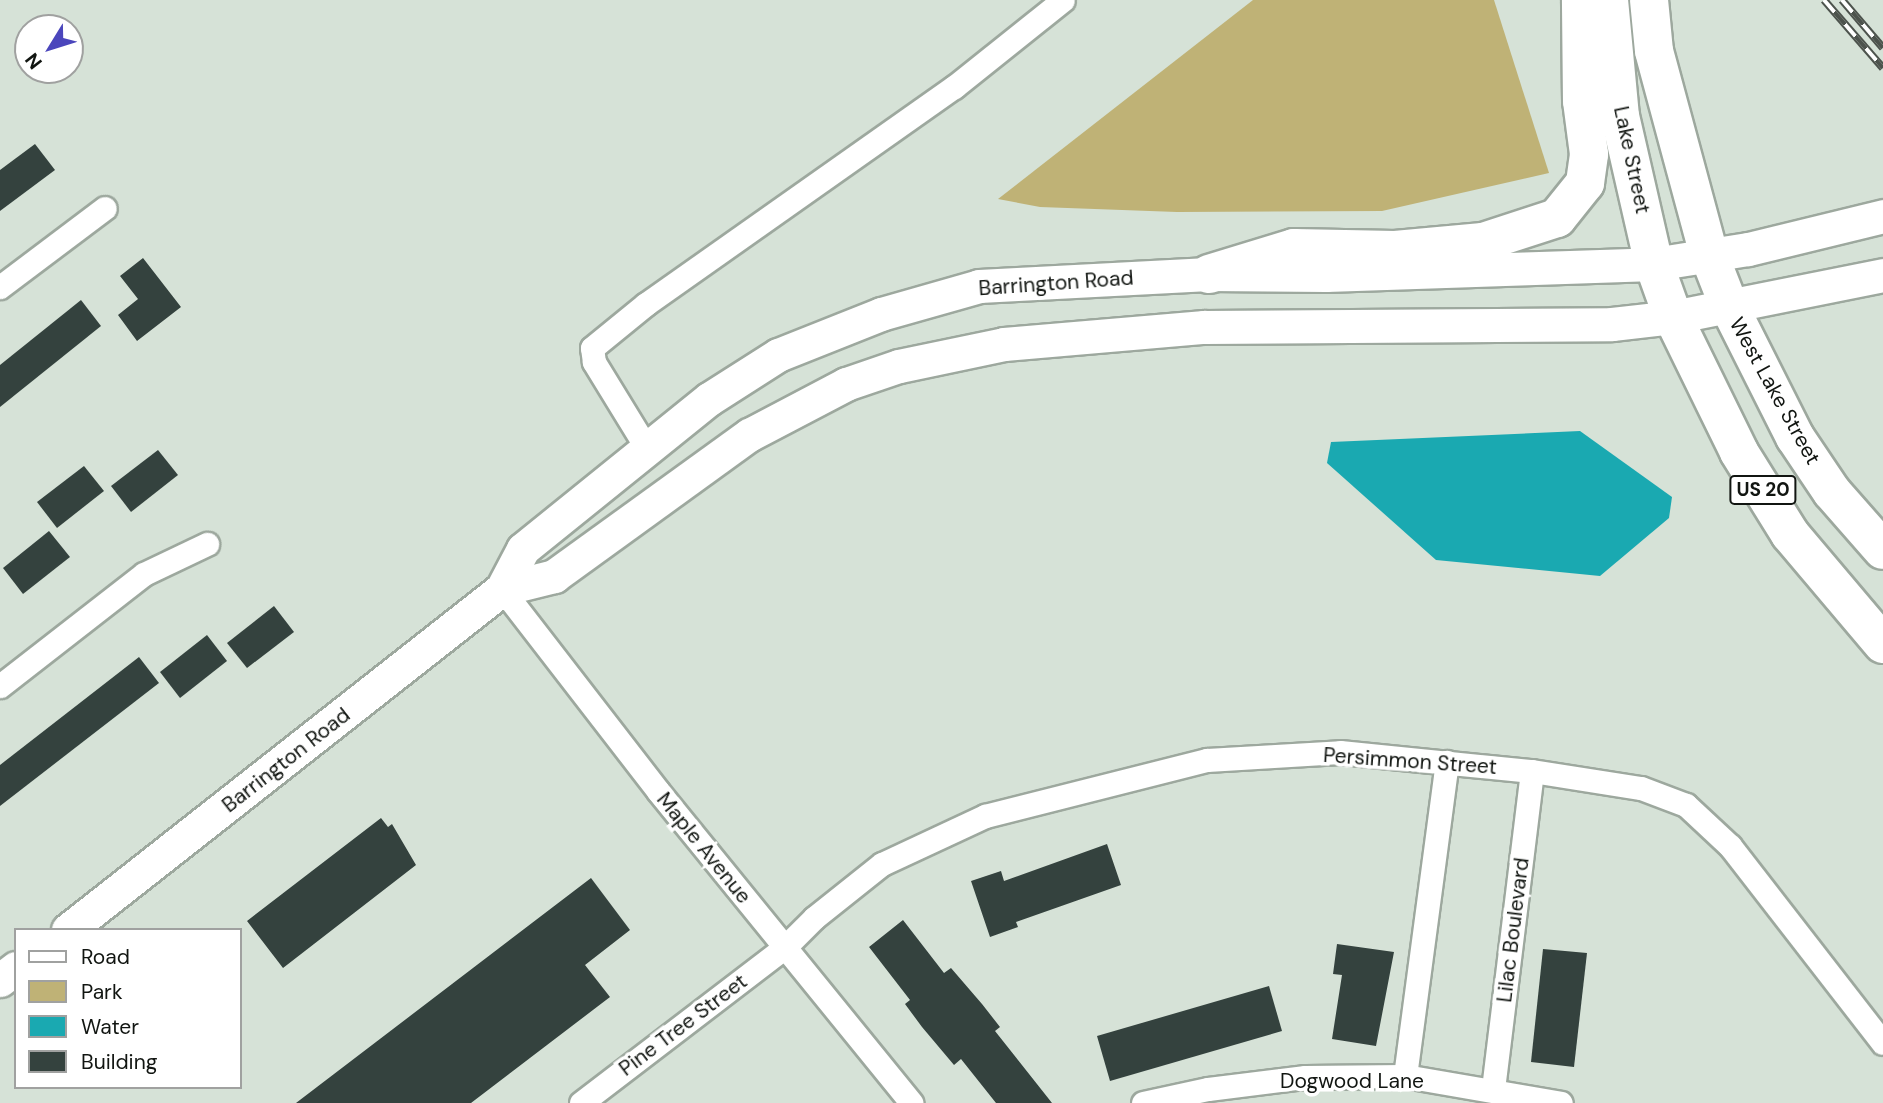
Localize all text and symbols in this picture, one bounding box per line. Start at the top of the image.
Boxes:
north arrow [14,14,84,84]
text: N [20,48,48,74]
street label: Lake Street [1608,104,1656,216]
street label: Barrington Road [978,265,1134,301]
street label: West Lake Street [1724,313,1826,469]
road number: US 20 [1728,475,1798,505]
street label: Barrington Road [217,702,355,818]
street label: Persimmon Street [1322,742,1498,780]
street label: Maple Avenue [651,787,757,909]
street label: Lilac Boulevard [1492,856,1534,1004]
legend [14,928,242,1089]
text: Road [81,943,130,971]
street label: Pine Tree Street [614,969,752,1081]
text: Park [81,978,122,1006]
text: Water [81,1013,139,1041]
text: Building [81,1048,157,1076]
street label: Dogwood Lane [1280,1068,1424,1094]

